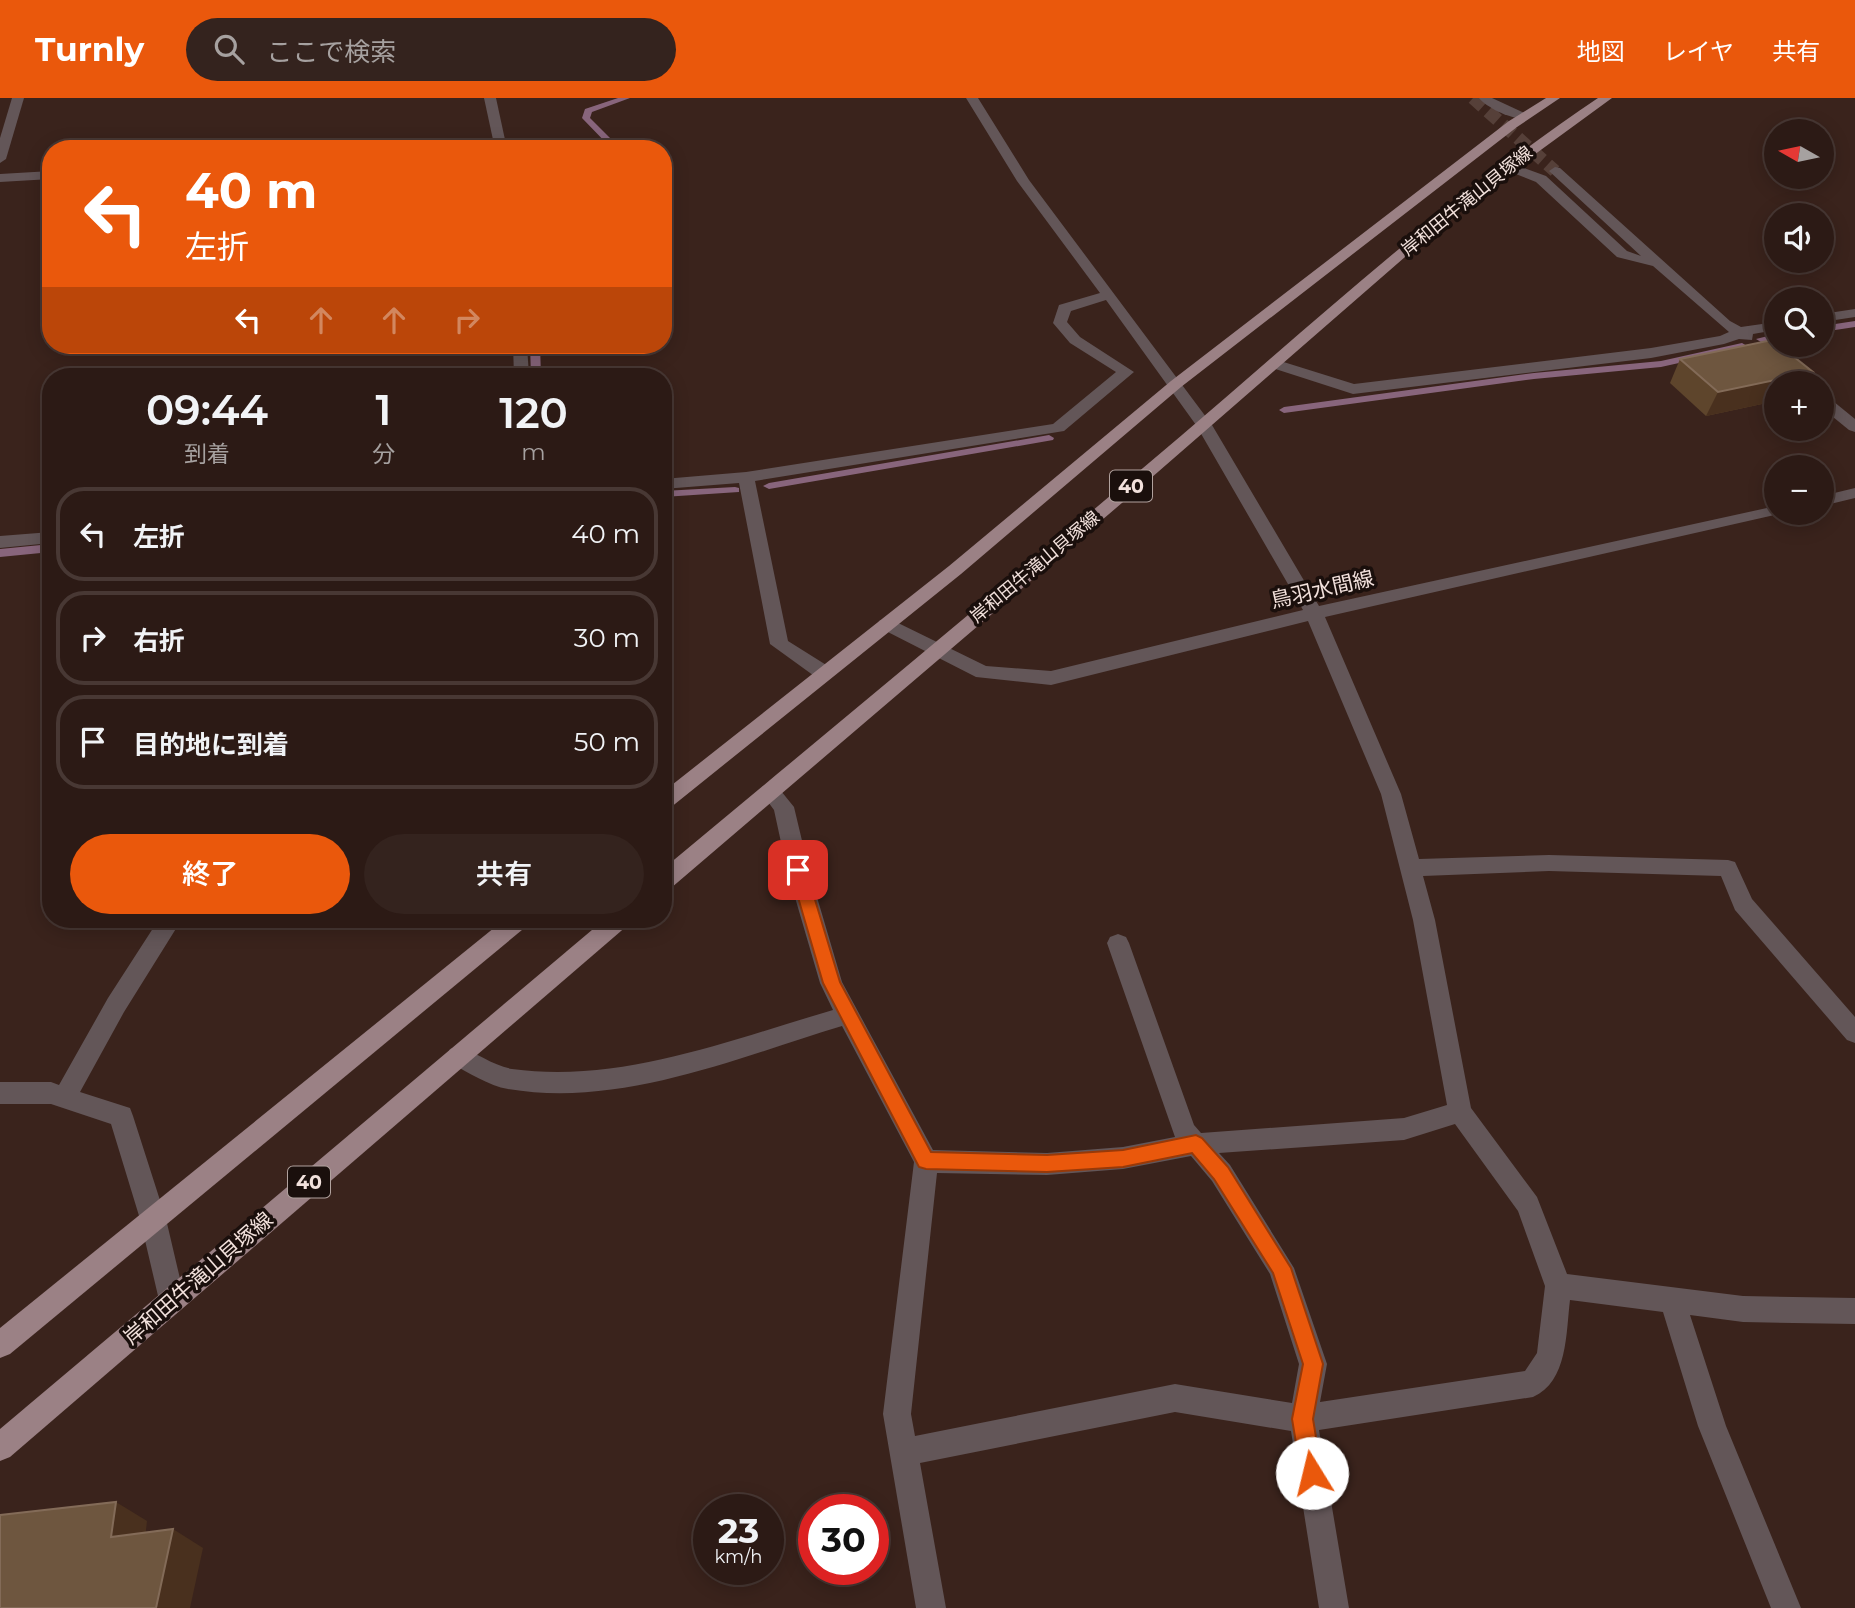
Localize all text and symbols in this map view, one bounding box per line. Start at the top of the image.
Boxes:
search box [186,18,676,81]
text: Turnly [35,29,144,69]
icon: search [210,30,248,68]
text: ここで検索 [266,36,396,68]
text: 地図 [1577,37,1625,66]
text: レイヤ [1663,37,1734,66]
text: 共有 [1772,37,1820,66]
north arrow [1764,119,1834,189]
map controls [1764,119,1834,525]
street label: 岸和田牛滝山貝塚線 [1397,141,1537,261]
text: 40 m [185,161,317,220]
icon: left [70,168,161,259]
button: sound [1764,203,1834,273]
text: 左折 [185,227,249,266]
button: search [1764,287,1834,357]
icon: left [229,301,267,339]
icon: ahead [302,301,340,339]
icon: ahead [375,301,413,339]
icon: right [448,301,486,339]
button: + [1764,371,1834,441]
text: 09:44 [146,384,268,436]
text: 1 [376,384,392,436]
text: 120 [499,387,568,439]
text: m [521,438,546,466]
text: 到着 [184,440,230,468]
text: 分 [372,440,395,468]
button: − [1764,455,1834,525]
road number: 40 [1110,470,1152,502]
street label: 岸和田牛滝山貝塚線 [966,507,1104,627]
icon: left [74,515,112,553]
text: 40 m [571,518,640,550]
text: 左折 [133,521,185,553]
street label: 鳥羽水間線 [1268,565,1376,613]
icon: right [74,619,112,657]
text: 30 m [574,622,640,654]
text: 右折 [133,625,185,657]
icon: arrive [74,723,112,761]
text: 50 m [574,726,640,758]
text: 目的地に到着 [133,729,289,761]
button: 終了 [70,834,350,914]
button: 共有 [364,834,644,914]
pin [768,840,828,900]
icon: arrive [779,851,817,889]
road number: 40 [288,1166,330,1198]
street label: 岸和田牛滝山貝塚線 [118,1207,278,1349]
position arrow [1275,1436,1349,1510]
speed limit sign: 30 [798,1494,889,1585]
text: 23 [718,1509,759,1552]
text: km/h [714,1546,763,1568]

